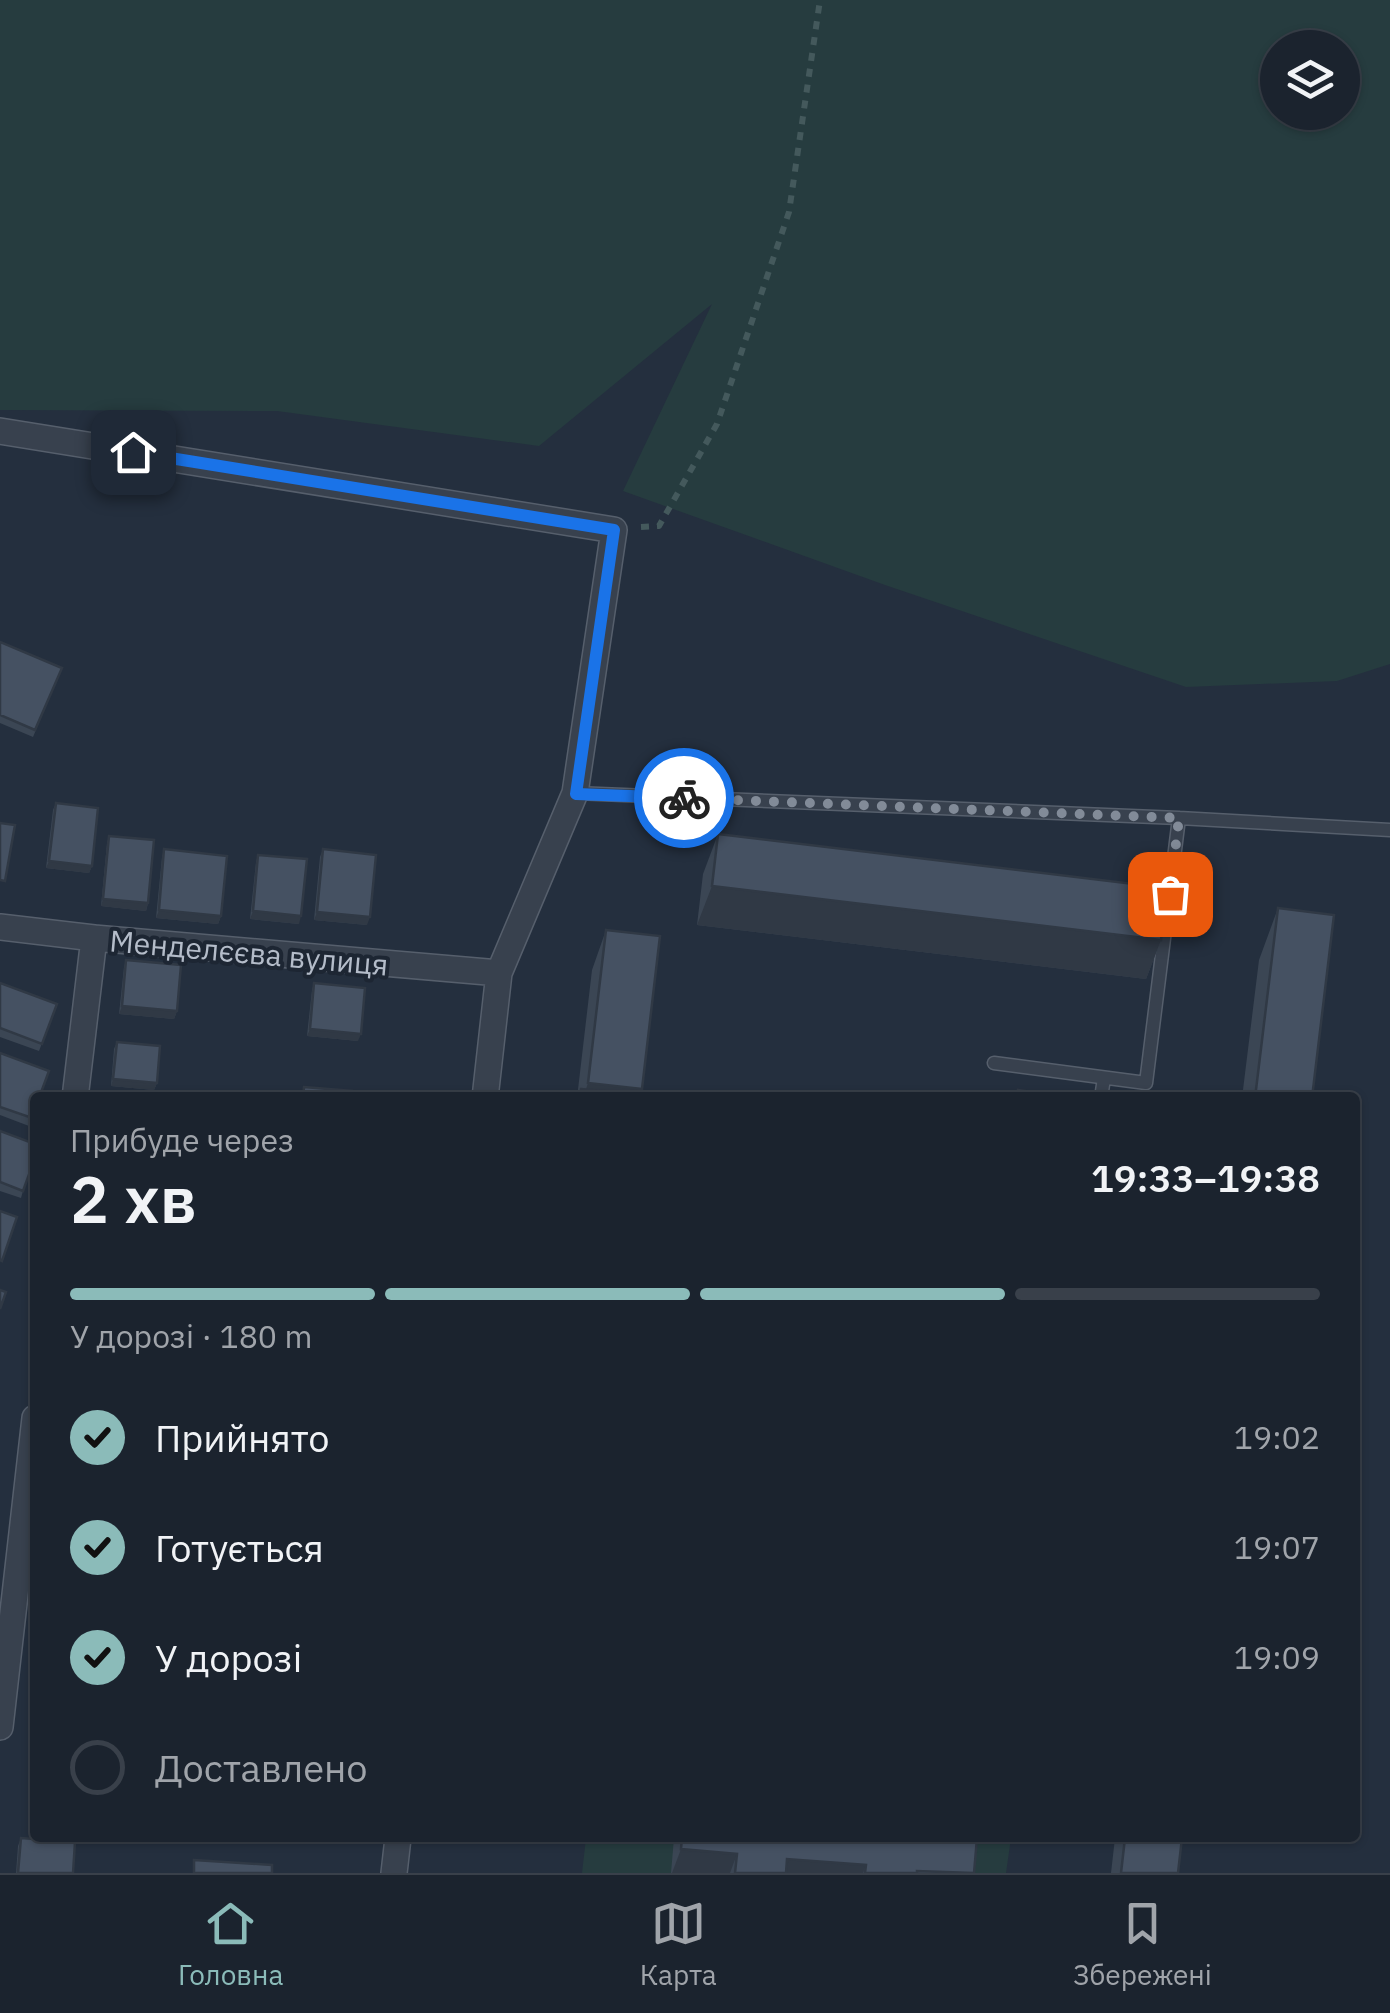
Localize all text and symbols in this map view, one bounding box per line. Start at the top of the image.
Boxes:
map controls [1260,30,1360,130]
button: layers [1260,30,1360,130]
pin [91,410,176,495]
icon: home [106,425,161,480]
courier [634,748,734,848]
icon: bike [657,771,712,826]
pin [1128,852,1213,937]
icon: bag [1143,867,1198,922]
street label: Менделєєва вулиця [108,920,390,984]
text: Прибуде через [70,1119,294,1161]
text: 19:33–19:38 [1091,1153,1320,1202]
text: 2 хв [70,1156,197,1241]
text: У дорозі · 180 m [70,1315,313,1357]
icon: check [70,1410,125,1465]
text: Прийнято [155,1413,329,1462]
text: 19:02 [1234,1416,1320,1458]
icon: check [70,1520,125,1575]
text: Готується [155,1523,324,1572]
text: 19:07 [1234,1526,1320,1568]
icon: check [70,1630,125,1685]
text: У дорозі [155,1633,302,1682]
text: 19:09 [1234,1636,1320,1678]
text: Доставлено [155,1743,368,1792]
tab: Головна [178,1896,283,1993]
tab: Карта [640,1896,717,1993]
tab: Збережені [1073,1896,1212,1993]

